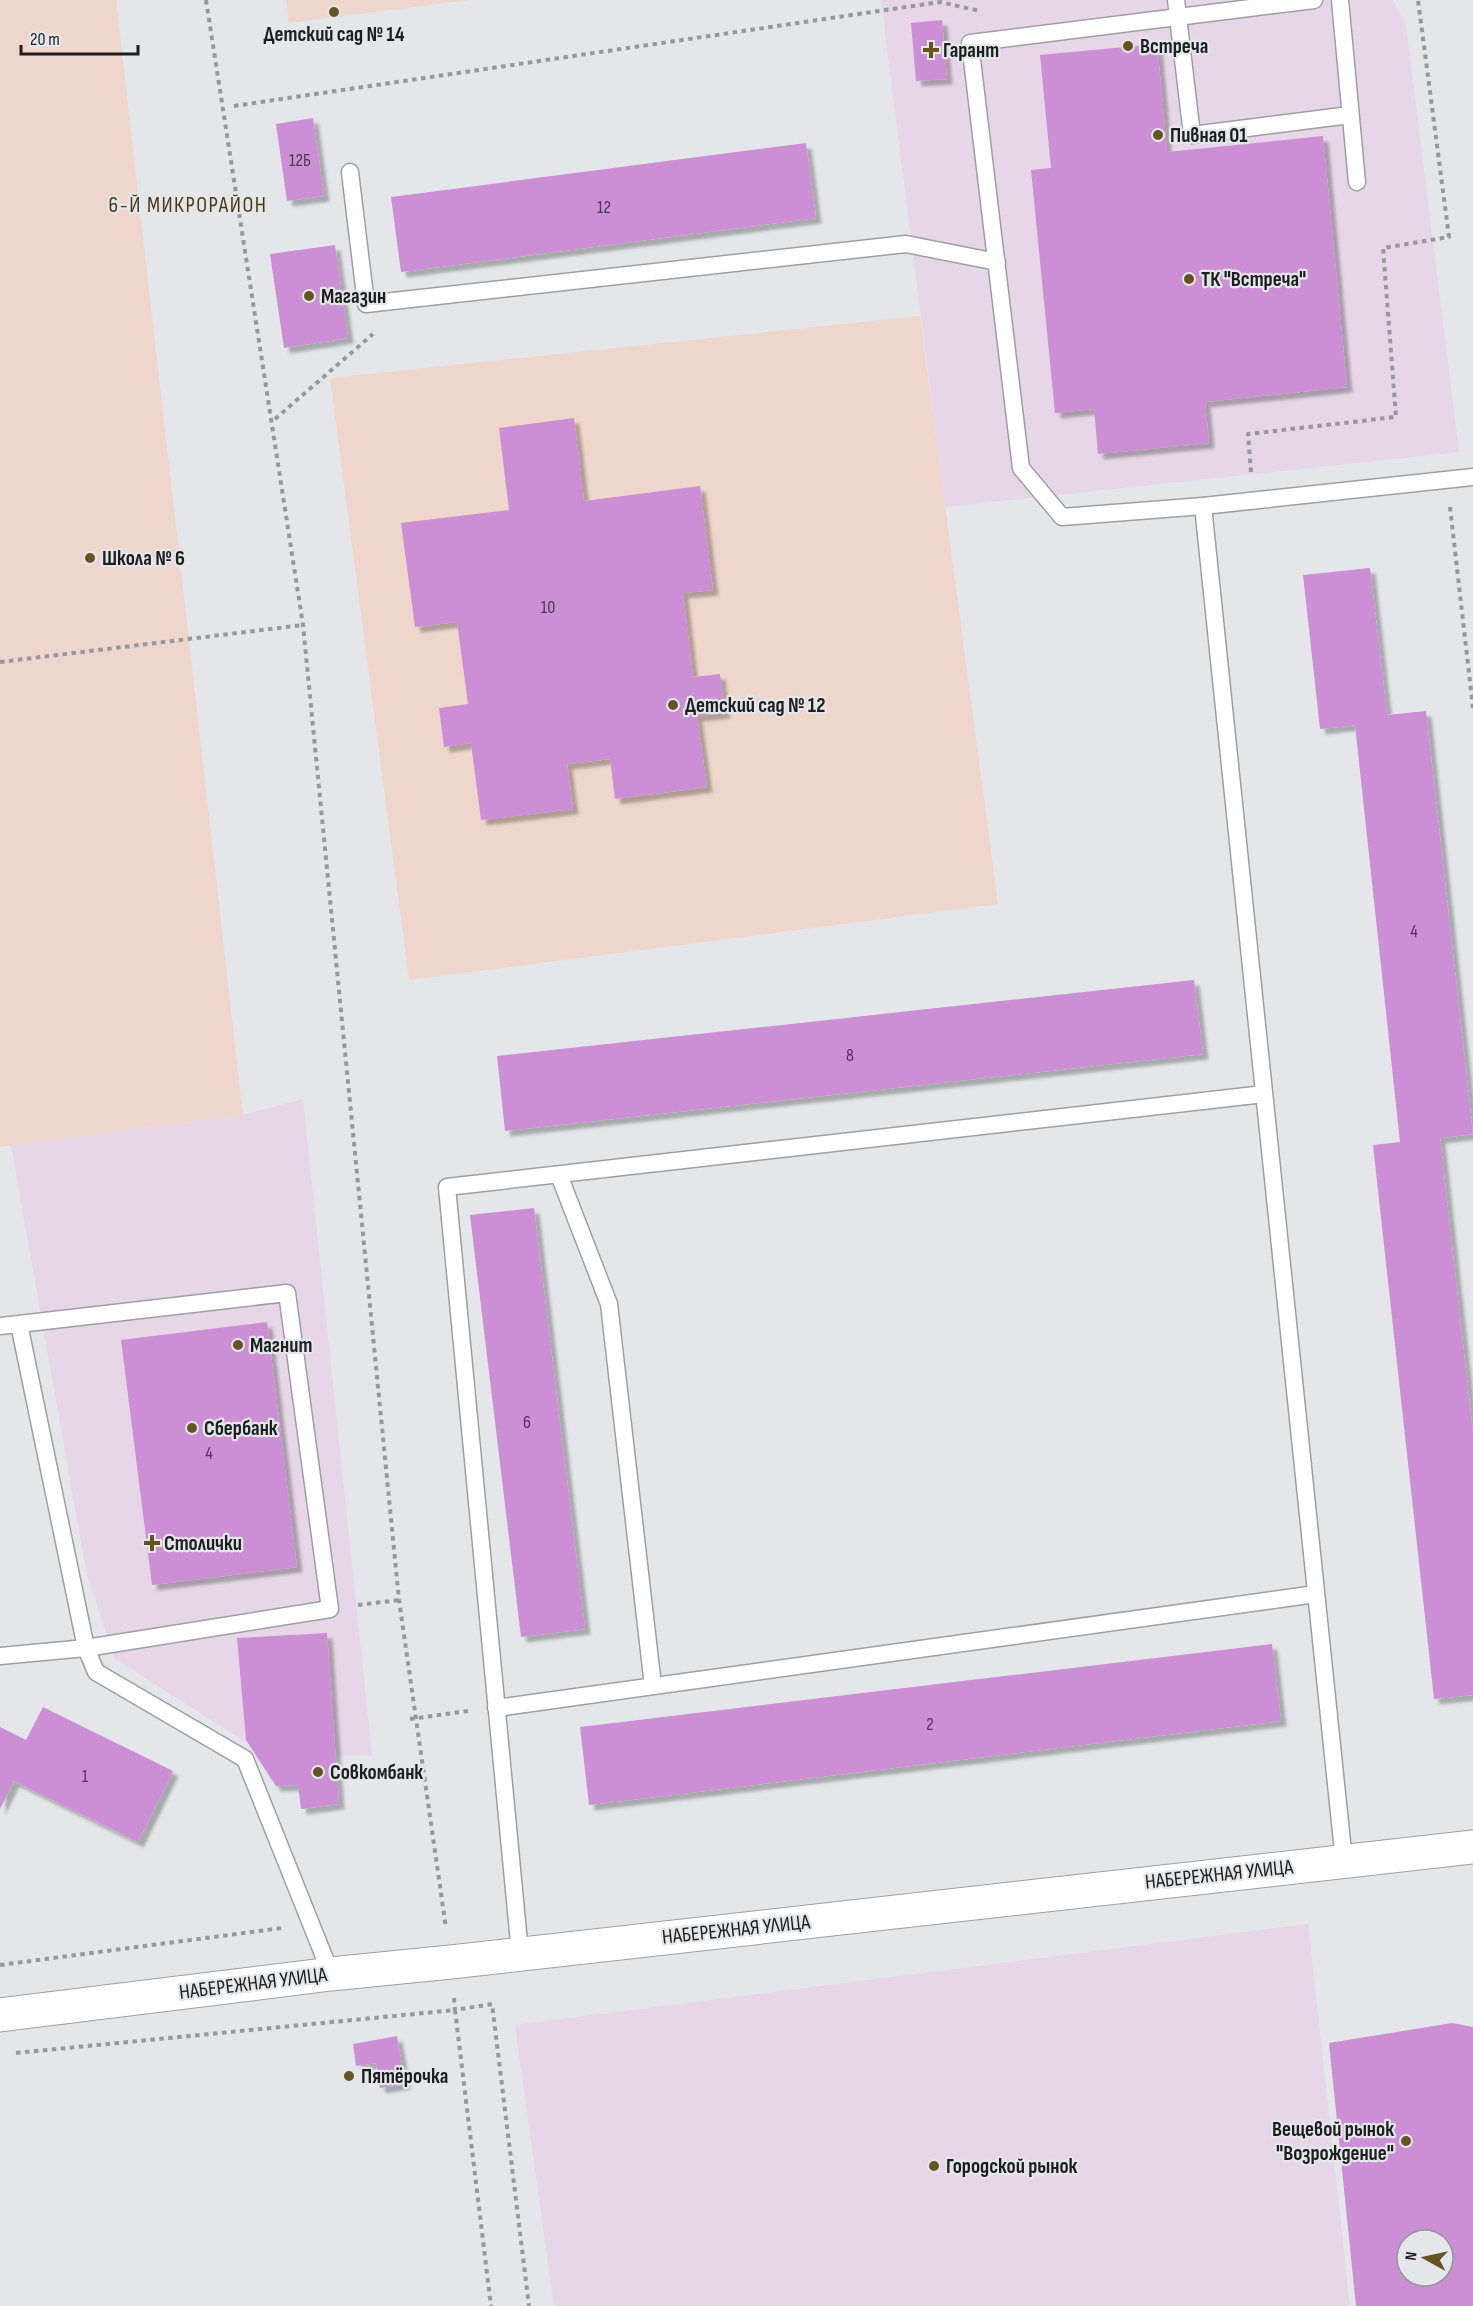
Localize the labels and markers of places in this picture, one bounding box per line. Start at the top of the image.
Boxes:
marker: Детский сад № 14 [327,5,341,19]
place label: Детский сад № 14 [264,22,405,47]
place label: Встреча [1140,34,1208,59]
place label: Гарант [943,38,999,63]
marker: Встреча [1121,39,1135,53]
marker: Гарант [924,43,938,57]
place label: Пивная 01 [1170,123,1248,148]
marker: Пивная 01 [1151,128,1165,142]
place label: ТК "Встреча" [1201,267,1306,292]
marker: ТК "Встреча" [1182,272,1196,286]
place label: Магазин [321,284,386,309]
marker: Магазин [302,289,316,303]
place label: Школа № 6 [102,546,185,571]
marker: Школа № 6 [83,551,97,565]
place label: Детский сад № 12 [685,693,826,718]
marker: Детский сад № 12 [666,698,680,712]
place label: Магнит [250,1333,312,1358]
marker: Магнит [231,1338,245,1352]
place label: Сбербанк [204,1416,278,1441]
marker: Сбербанк [185,1421,199,1435]
place label: Столички [164,1531,242,1556]
marker: Столички [145,1536,159,1550]
place label: Совкомбанк [330,1760,423,1785]
marker: Совкомбанк [311,1765,325,1779]
place label: Пятёрочка [361,2064,448,2089]
marker: Пятёрочка [342,2069,356,2083]
place label: Вещевой рынок "Возрождение" [1272,2117,1394,2166]
marker: Вещевой рынок "Возрождение" [1399,2134,1413,2148]
place label: Городской рынок [946,2154,1078,2179]
marker: Городской рынок [927,2159,941,2173]

